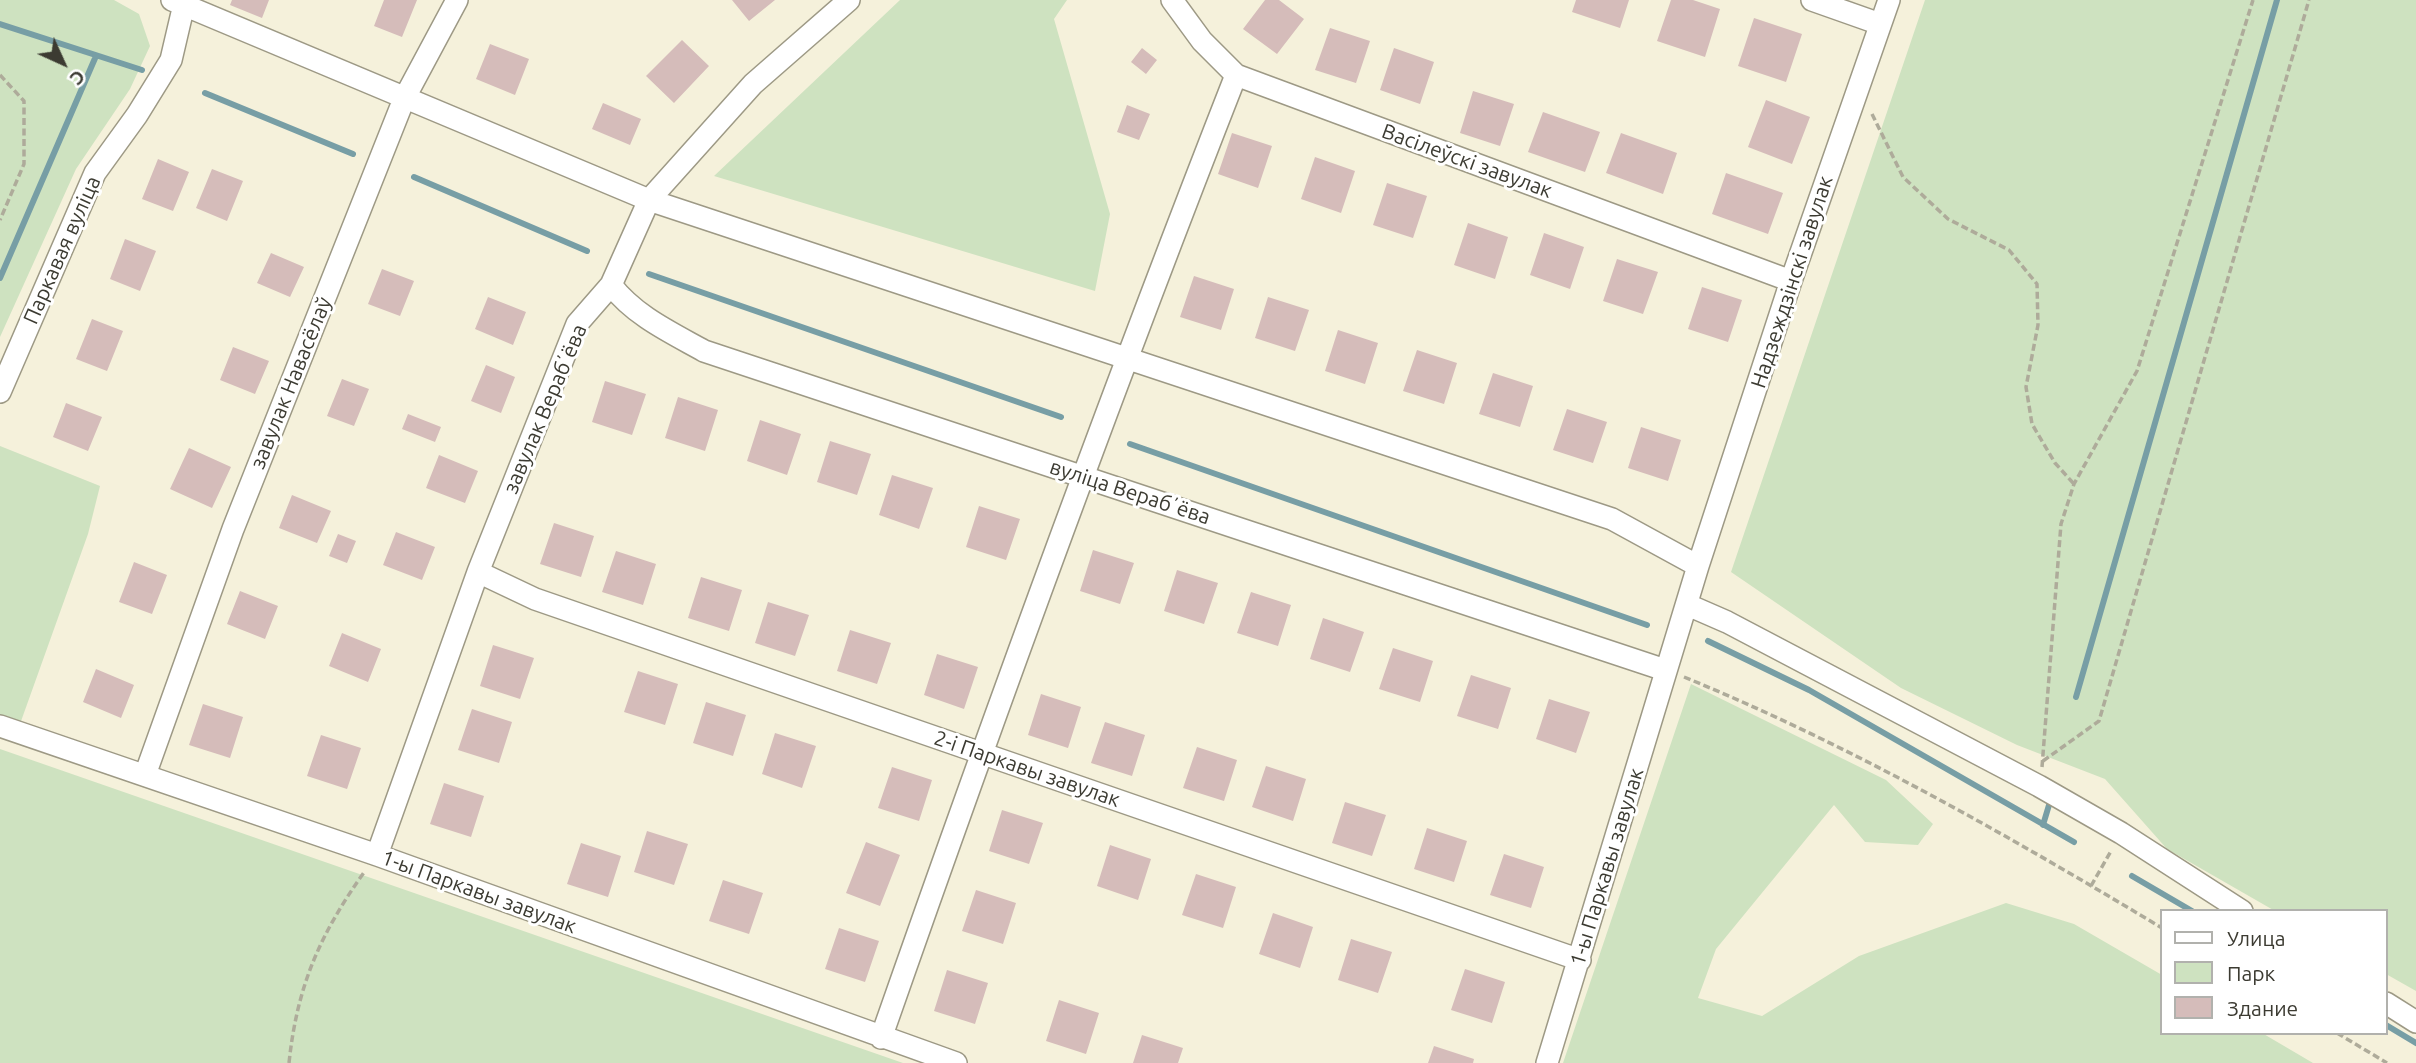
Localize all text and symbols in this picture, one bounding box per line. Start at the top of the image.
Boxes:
north arrow [28,28,98,98]
text: С [66,66,90,90]
street label: Васілеўскі завулак [1378,118,1556,204]
street label: Паркавая вуліца [18,172,106,328]
street label: Надзеждзінскі завулак [1746,173,1838,391]
street label: завулак Навасёлаў [245,293,337,473]
street label: завулак Верабʼёва [498,320,592,498]
street label: вуліца Верабʼёва [1047,454,1213,530]
street label: 2-і Паркавы завулак [931,725,1123,813]
street label: 1-ы Паркавы завулак [1565,765,1649,969]
street label: 1-ы Паркавы завулак [378,845,580,939]
legend [2160,909,2388,1035]
text: Улица [2227,926,2285,950]
text: Парк [2227,961,2275,985]
text: Здание [2227,996,2298,1020]

